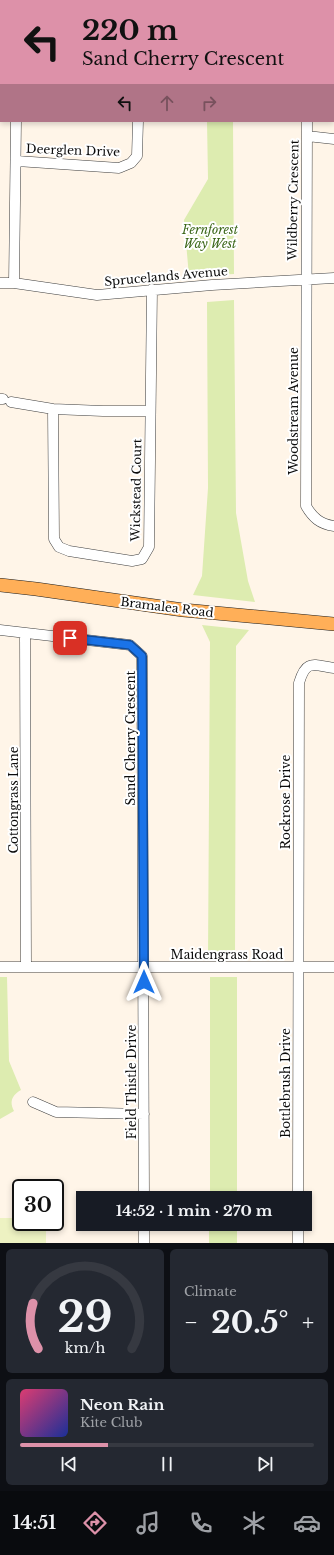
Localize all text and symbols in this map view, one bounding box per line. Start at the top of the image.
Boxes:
text: 220 m [82,13,178,48]
icon: left [16,16,68,68]
text: Sand Cherry Crescent [82,48,284,70]
icon: left [114,92,136,114]
icon: ahead [156,92,178,114]
icon: right [198,92,220,114]
street label: Wildberry Crescent [284,139,302,261]
street label: Deerglen Drive [26,141,120,159]
park label: Fernforest Way West [181,222,239,251]
street label: Sprucelands Avenue [104,263,228,289]
street label: Woodstream Avenue [286,347,301,476]
street label: Wickstead Court [128,438,144,543]
street label: Bramalea Road [120,594,214,620]
pin [53,621,87,655]
icon: arrive [59,627,81,649]
street label: Sand Cherry Crescent [123,670,138,805]
street label: Cottongrass Lane [6,746,21,854]
street label: Rockrose Drive [278,755,293,849]
street label: Maidengrass Road [171,947,283,962]
position arrow [123,961,165,1003]
street label: Field Thistle Drive [124,1025,139,1139]
street label: Bottlebrush Drive [278,1028,293,1138]
speed limit sign: 30 [12,1179,64,1231]
text: 14:52 · 1 min · 270 m [116,1201,272,1220]
text: Climate [184,1283,237,1300]
text: 29 [57,1292,113,1343]
text: 20.5° [211,1304,289,1341]
text: − [184,1309,198,1336]
text: + [302,1309,314,1336]
text: km/h [65,1339,105,1357]
text: Neon Rain [80,1395,164,1414]
text: Kite Club [80,1414,143,1431]
icon: previous [58,1453,80,1475]
icon: pause [156,1453,178,1475]
icon: next [254,1453,276,1475]
icon: directions [81,1509,109,1537]
icon: music [134,1509,162,1537]
icon: phone [187,1509,215,1537]
icon: climate [240,1509,268,1537]
icon: car [293,1509,321,1537]
text: 14:51 [13,1512,56,1534]

